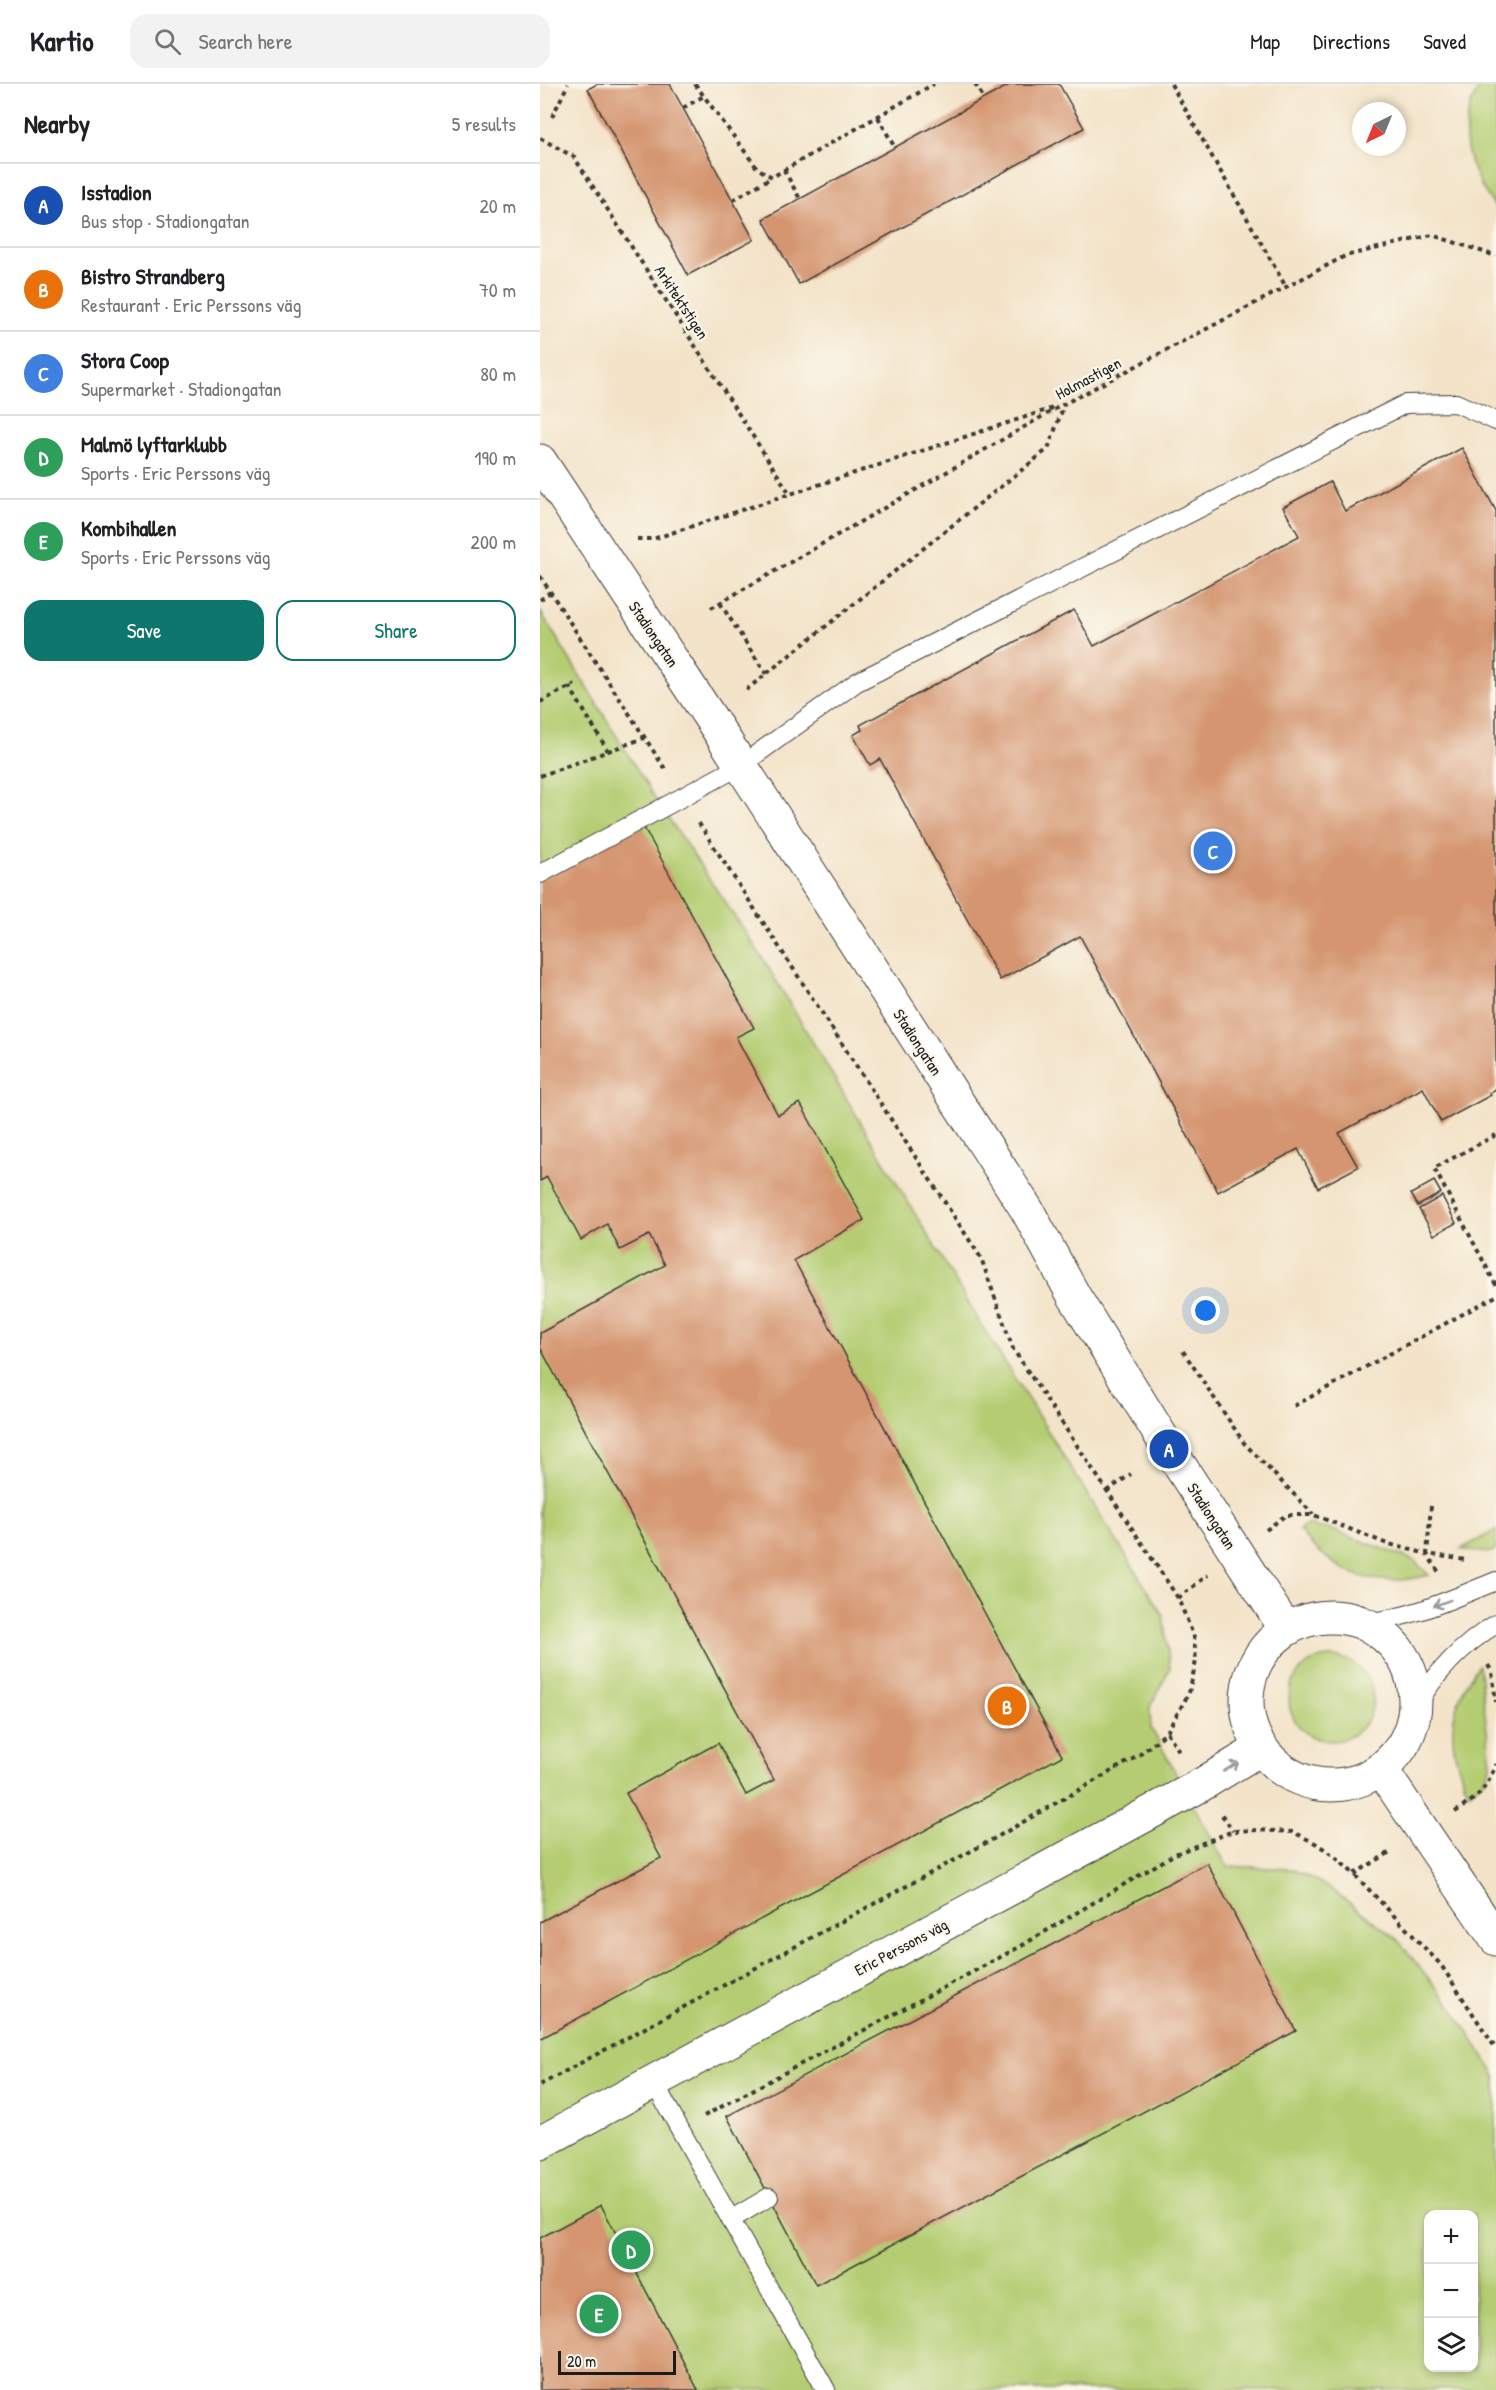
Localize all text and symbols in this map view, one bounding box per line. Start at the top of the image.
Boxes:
search box [130,14,550,68]
text: Kartio [30,22,94,60]
icon: search [151,25,184,58]
text: Search here [199,26,293,56]
text: Map [1250,27,1280,56]
text: Directions [1313,27,1390,56]
text: Saved [1423,27,1466,56]
north arrow [1352,102,1406,156]
text: Nearby [24,106,90,141]
text: 5 results [452,110,516,137]
text: Isstadion [81,177,152,207]
text: A [39,192,48,219]
text: 20 m [479,192,516,219]
text: Bus stop · Stadiongatan [81,207,250,234]
text: Bistro Strandberg [81,261,225,291]
street label: Arkitektstigen [650,261,714,343]
text: B [38,276,49,303]
text: 70 m [479,276,516,303]
text: Restaurant · Eric Perssons väg [81,291,301,318]
text: Stora Coop [81,345,169,375]
street label: Holmastigen [1051,352,1125,404]
text: C [38,360,49,387]
text: 80 m [480,360,516,387]
text: Supermarket · Stadiongatan [81,375,282,402]
text: Malmö lyftarklubb [81,429,227,459]
text: D [39,444,48,471]
text: 190 m [474,444,516,471]
text: Sports · Eric Perssons väg [81,459,270,486]
text: Kombihallen [81,513,176,543]
text: E [39,528,48,555]
text: 200 m [471,528,516,555]
text: Sports · Eric Perssons väg [81,543,270,570]
street label: Stadiongatan [624,597,684,671]
button: Save [24,600,264,661]
button: Share [276,600,516,661]
pin: C [1194,828,1232,873]
street label: Stadiongatan [888,1005,948,1079]
your location [1191,1296,1220,1325]
pin: A [1150,1426,1188,1472]
street label: Stadiongatan [1182,1479,1242,1553]
one-way arrow [1433,1598,1451,1609]
pin: B [988,1684,1026,1728]
one-way arrow [1222,1761,1239,1773]
street label: Eric Perssons väg [851,1913,951,1981]
map controls [1424,2210,1478,2372]
button: + [1424,2210,1478,2264]
pin: D [612,2228,650,2272]
button: − [1424,2264,1478,2318]
pin: E [580,2292,618,2336]
button: layers [1424,2318,1478,2372]
scale bar [558,2348,676,2376]
text: 20 m [567,2350,596,2372]

